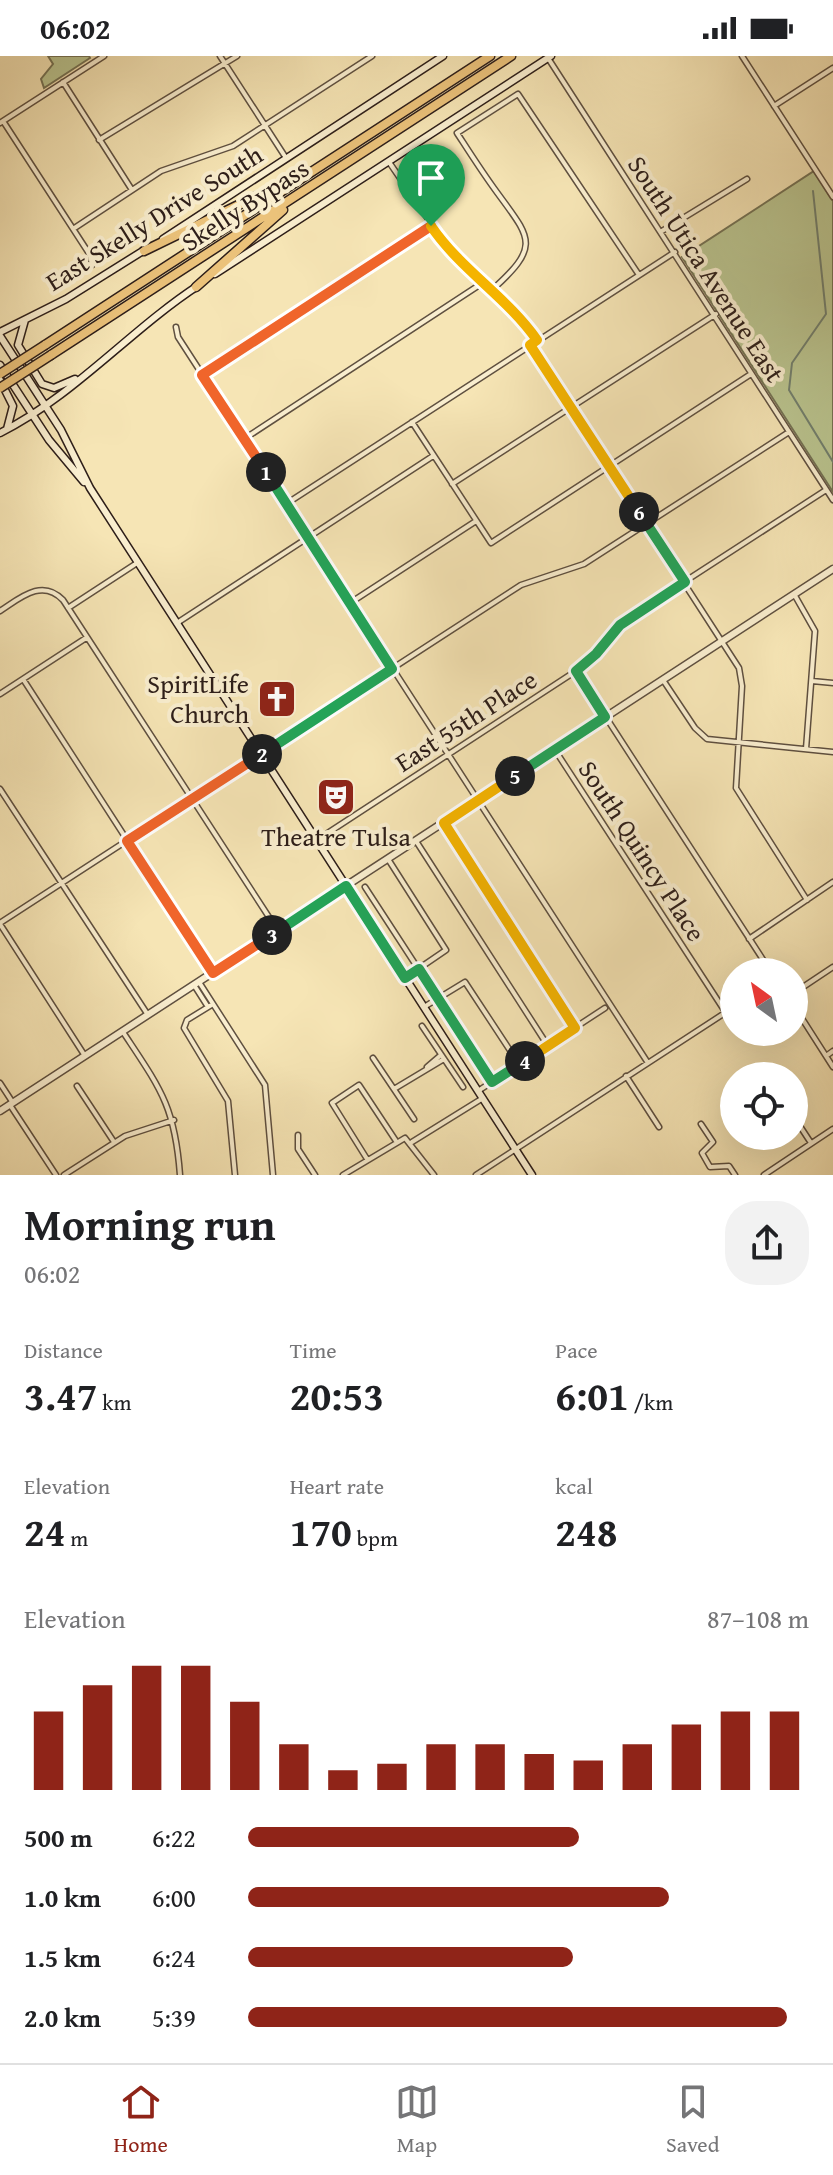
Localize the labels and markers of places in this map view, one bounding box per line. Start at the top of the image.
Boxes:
pin [397,144,465,226]
pin: 1 [246,452,286,492]
pin: 6 [619,492,659,532]
place label: SpiritLife Church [147,664,249,733]
church icon: SpiritLife Church [256,678,298,720]
pin: 2 [242,734,282,774]
pin: 5 [495,756,535,796]
theatre icon: Theatre Tulsa [315,776,357,818]
place label: Theatre Tulsa [261,817,412,856]
pin: 3 [252,915,292,955]
pin: 4 [505,1041,545,1081]

